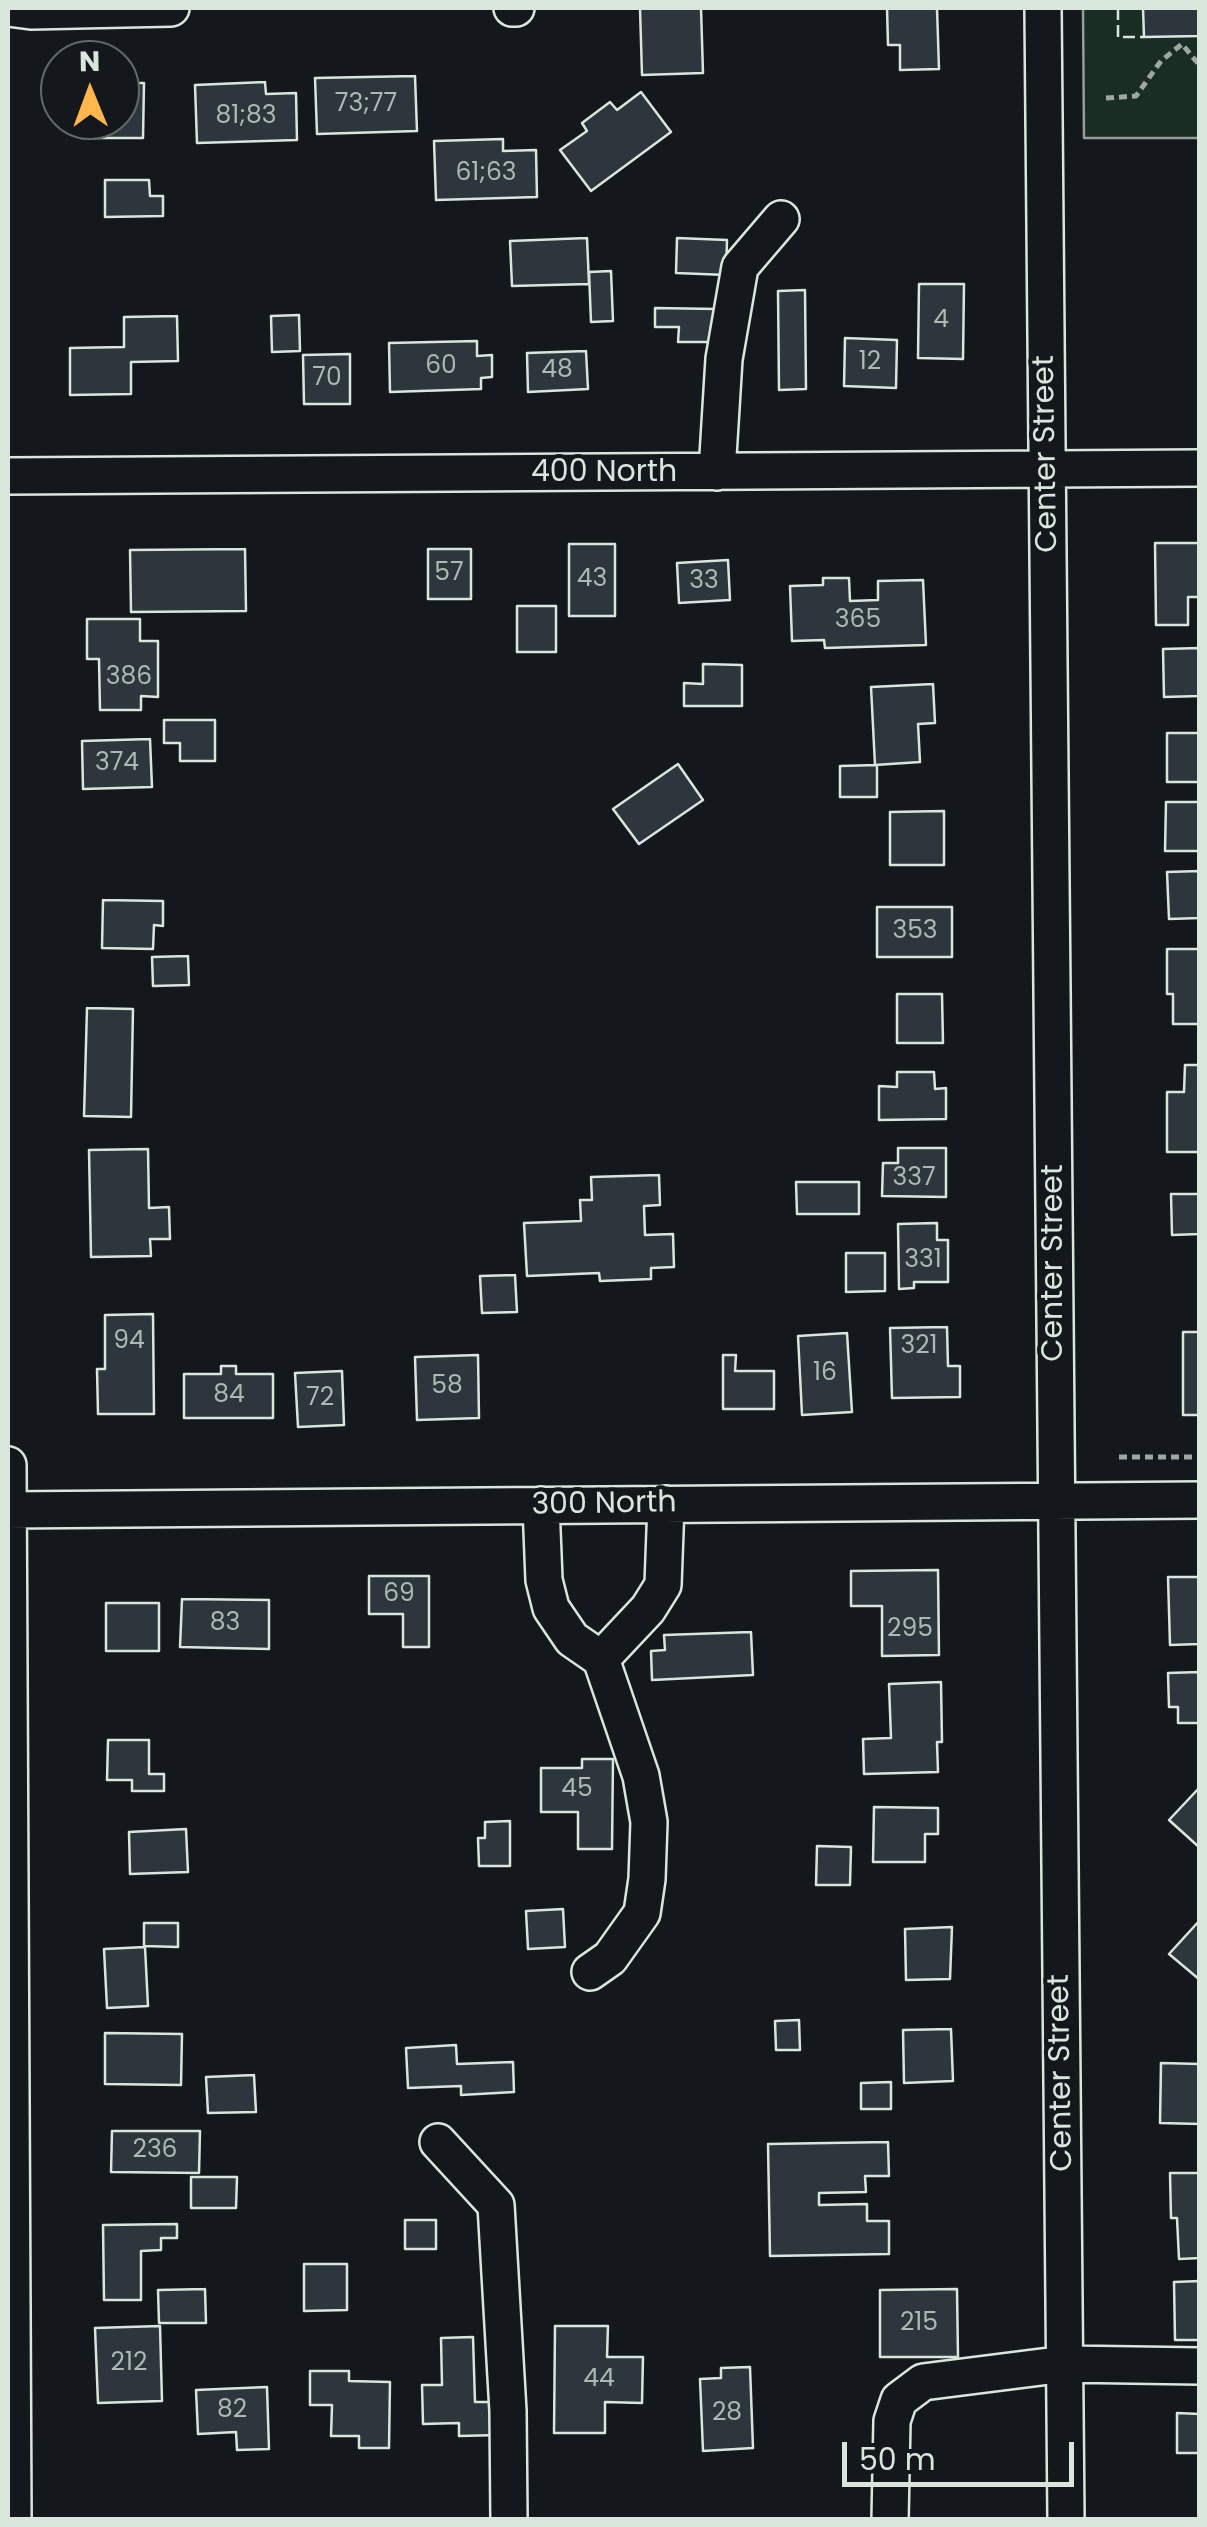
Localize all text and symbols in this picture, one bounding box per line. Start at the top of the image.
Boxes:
north arrow [40,40,140,140]
text: N [79,42,100,81]
house number: 73;77 [335,90,397,120]
house number: 81;83 [216,102,276,132]
house number: 61;63 [455,159,517,189]
house number: 4 [933,306,949,336]
house number: 12 [859,348,881,378]
house number: 60 [425,352,457,382]
street label: Center Street [1027,355,1067,553]
house number: 48 [541,356,573,386]
house number: 70 [312,364,342,394]
street label: 400 North [531,455,677,491]
house number: 57 [434,559,464,589]
house number: 43 [577,565,607,595]
house number: 33 [689,567,719,597]
house number: 365 [835,606,881,636]
house number: 386 [106,663,152,693]
house number: 374 [95,749,139,779]
house number: 353 [892,917,938,947]
house number: 337 [892,1164,936,1194]
street label: Center Street [1036,1164,1072,1362]
house number: 331 [904,1246,942,1276]
house number: 94 [113,1327,145,1357]
house number: 321 [900,1332,938,1362]
house number: 16 [813,1359,837,1389]
house number: 58 [431,1372,463,1402]
house number: 84 [213,1381,245,1411]
house number: 72 [306,1384,334,1414]
street label: 300 North [531,1486,677,1524]
house number: 69 [383,1580,415,1610]
house number: 83 [210,1609,240,1639]
house number: 295 [887,1615,933,1645]
house number: 45 [561,1775,593,1805]
street label: Center Street [1042,1974,1082,2172]
house number: 236 [133,2136,177,2166]
house number: 215 [900,2309,938,2339]
house number: 212 [111,2349,147,2379]
house number: 44 [583,2365,615,2395]
house number: 82 [217,2396,247,2426]
house number: 28 [712,2399,742,2429]
scale bar [847,2422,1080,2484]
text: 50 m [859,2438,936,2481]

